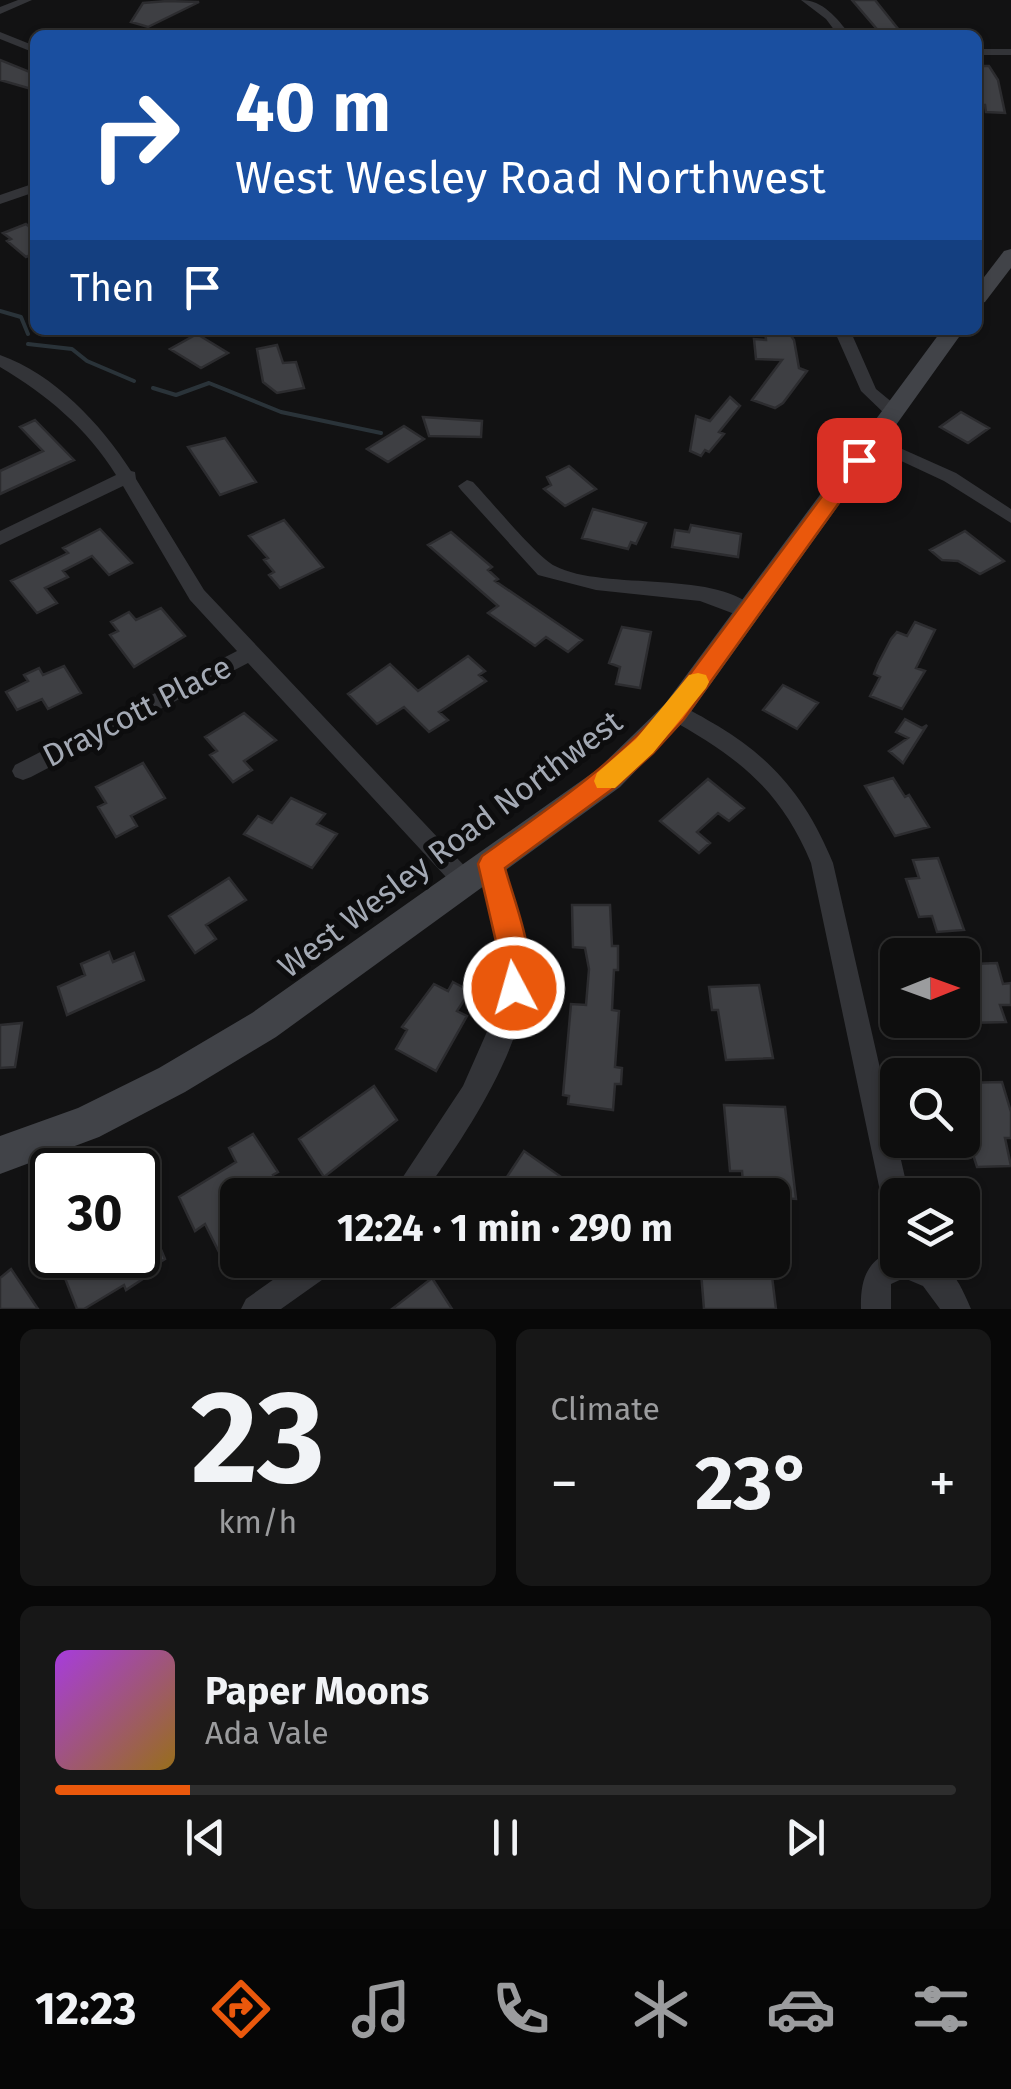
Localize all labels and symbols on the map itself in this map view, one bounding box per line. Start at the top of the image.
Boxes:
pin [817,418,902,503]
street label: Draycott Place [36,647,238,775]
street label: West Wesley Road Northwest [271,702,630,986]
position arrow [462,936,566,1040]
north arrow [880,938,980,1038]
speed limit sign: 30 [30,1148,160,1278]

